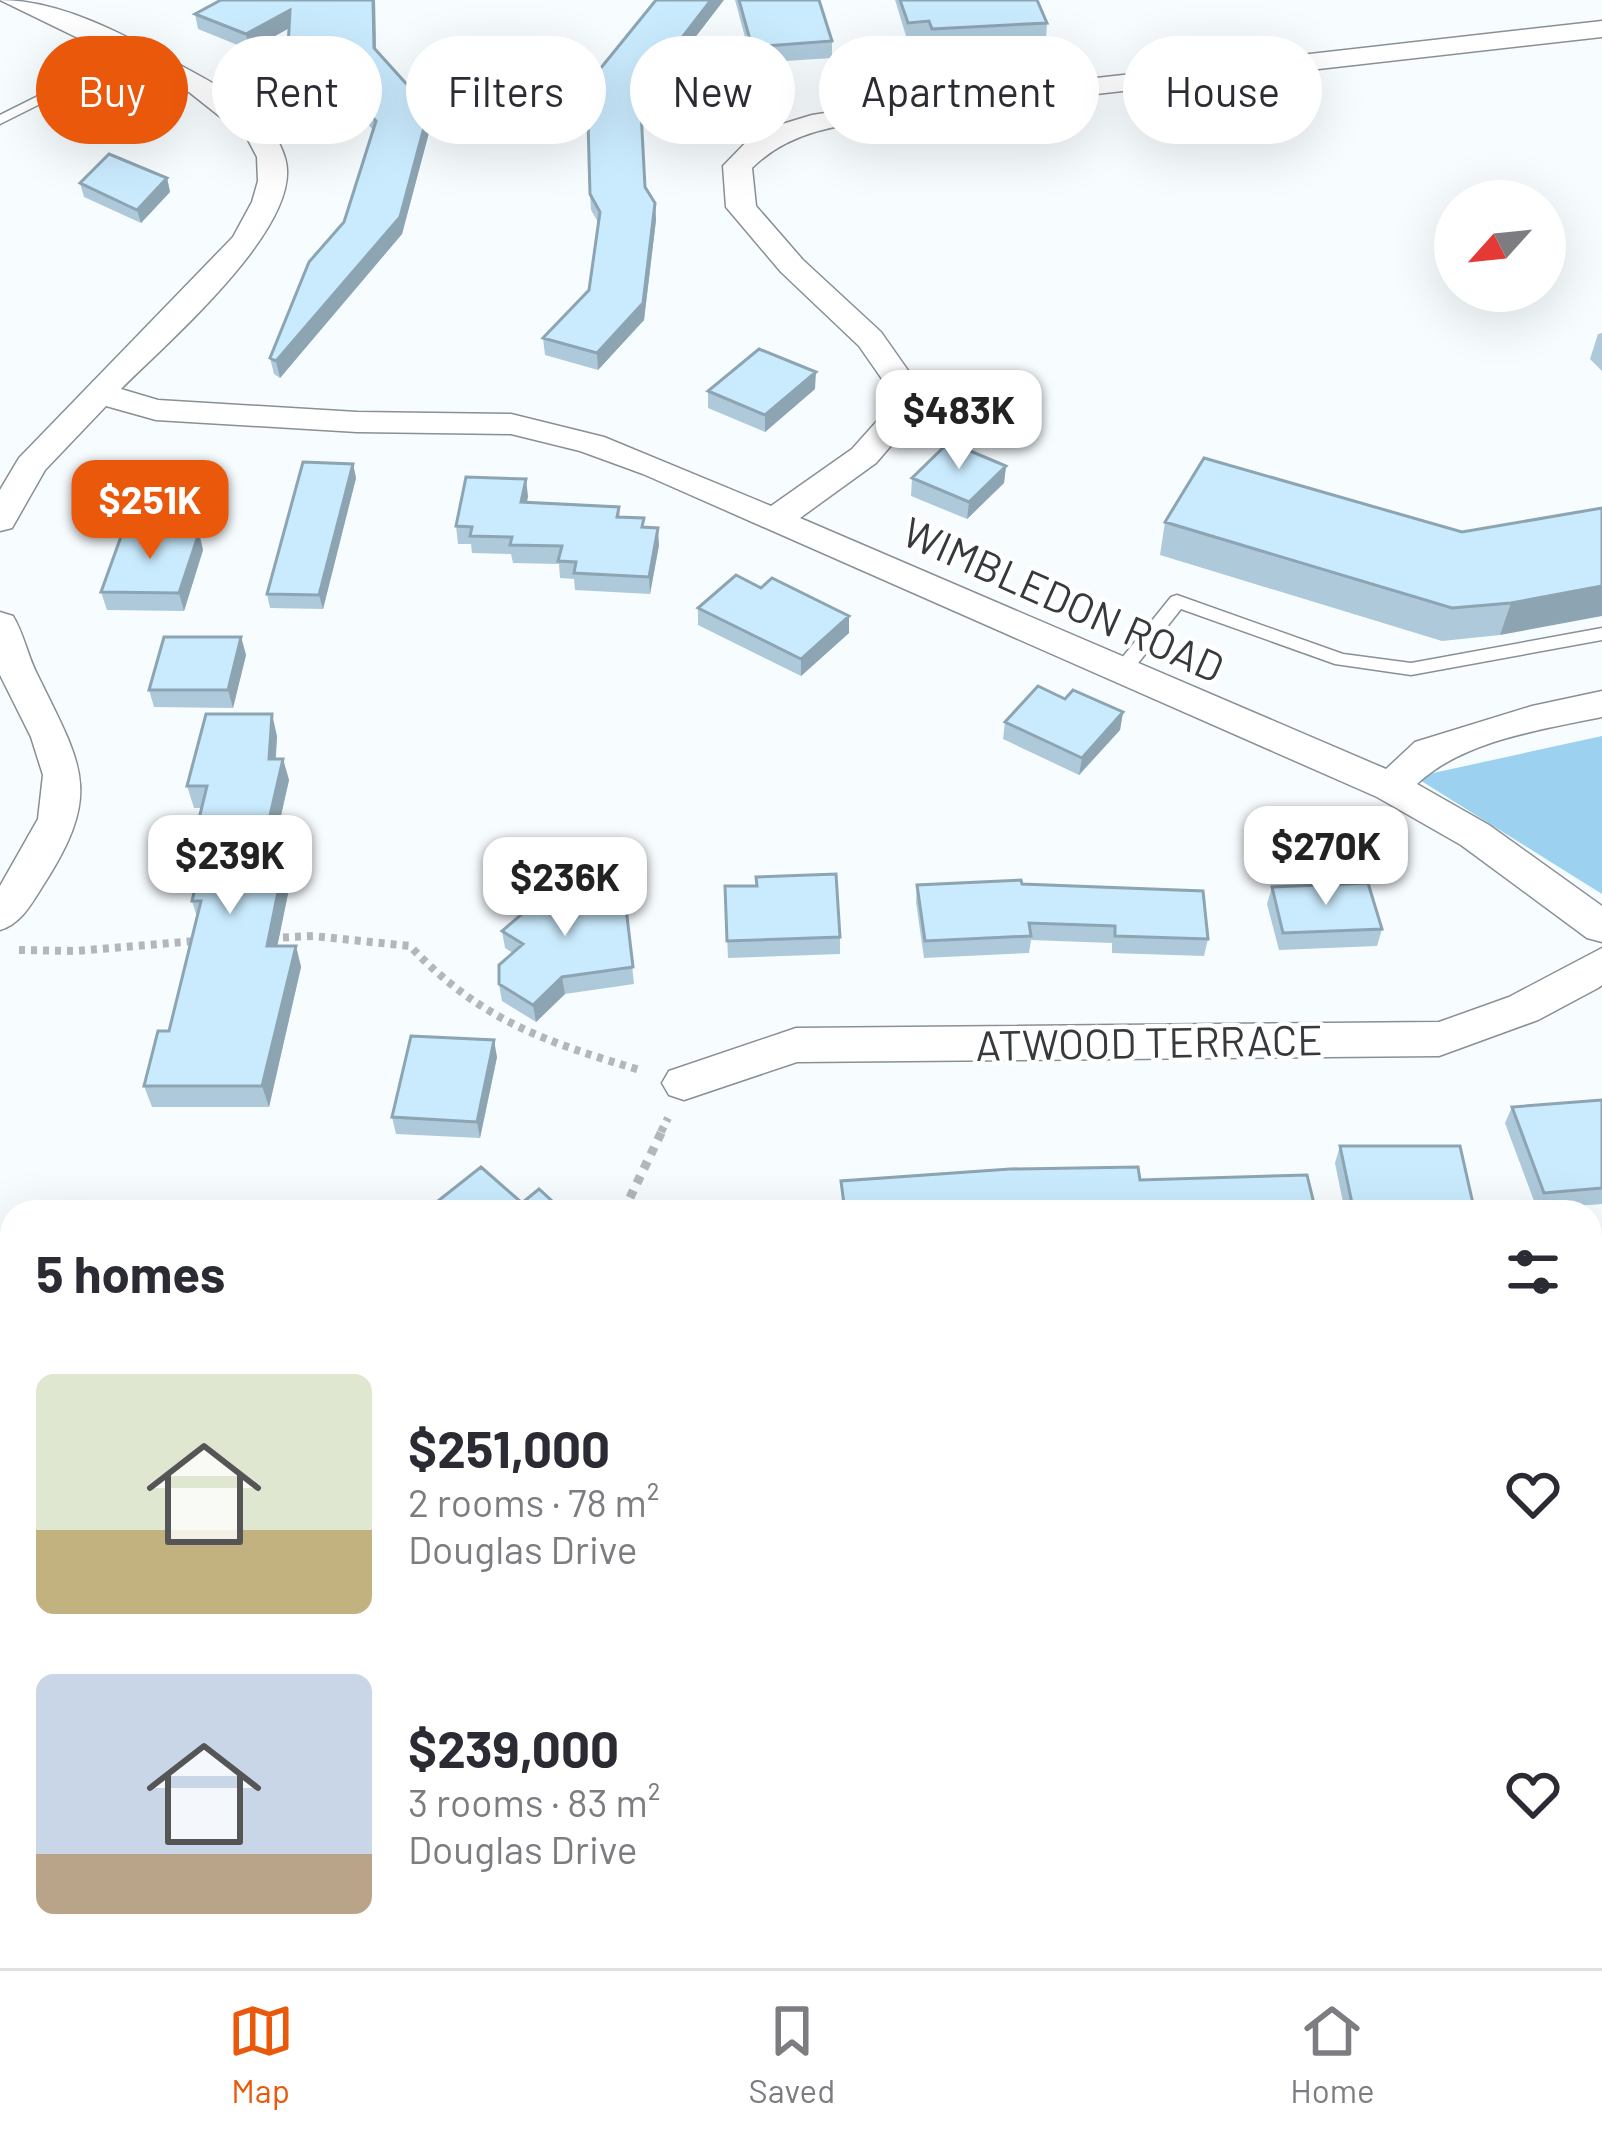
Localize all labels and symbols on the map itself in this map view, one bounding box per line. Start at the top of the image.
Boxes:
north arrow [1434,180,1566,312]
pin: $483K [875,370,1043,472]
pin: $251K [66,460,234,562]
street label: WIMBLEDON ROAD [896,505,1232,691]
pin: $270K [1242,806,1410,908]
pin: $239K [146,815,314,917]
pin: $236K [481,837,649,939]
street label: ATWOOD TERRACE [975,1013,1323,1069]

